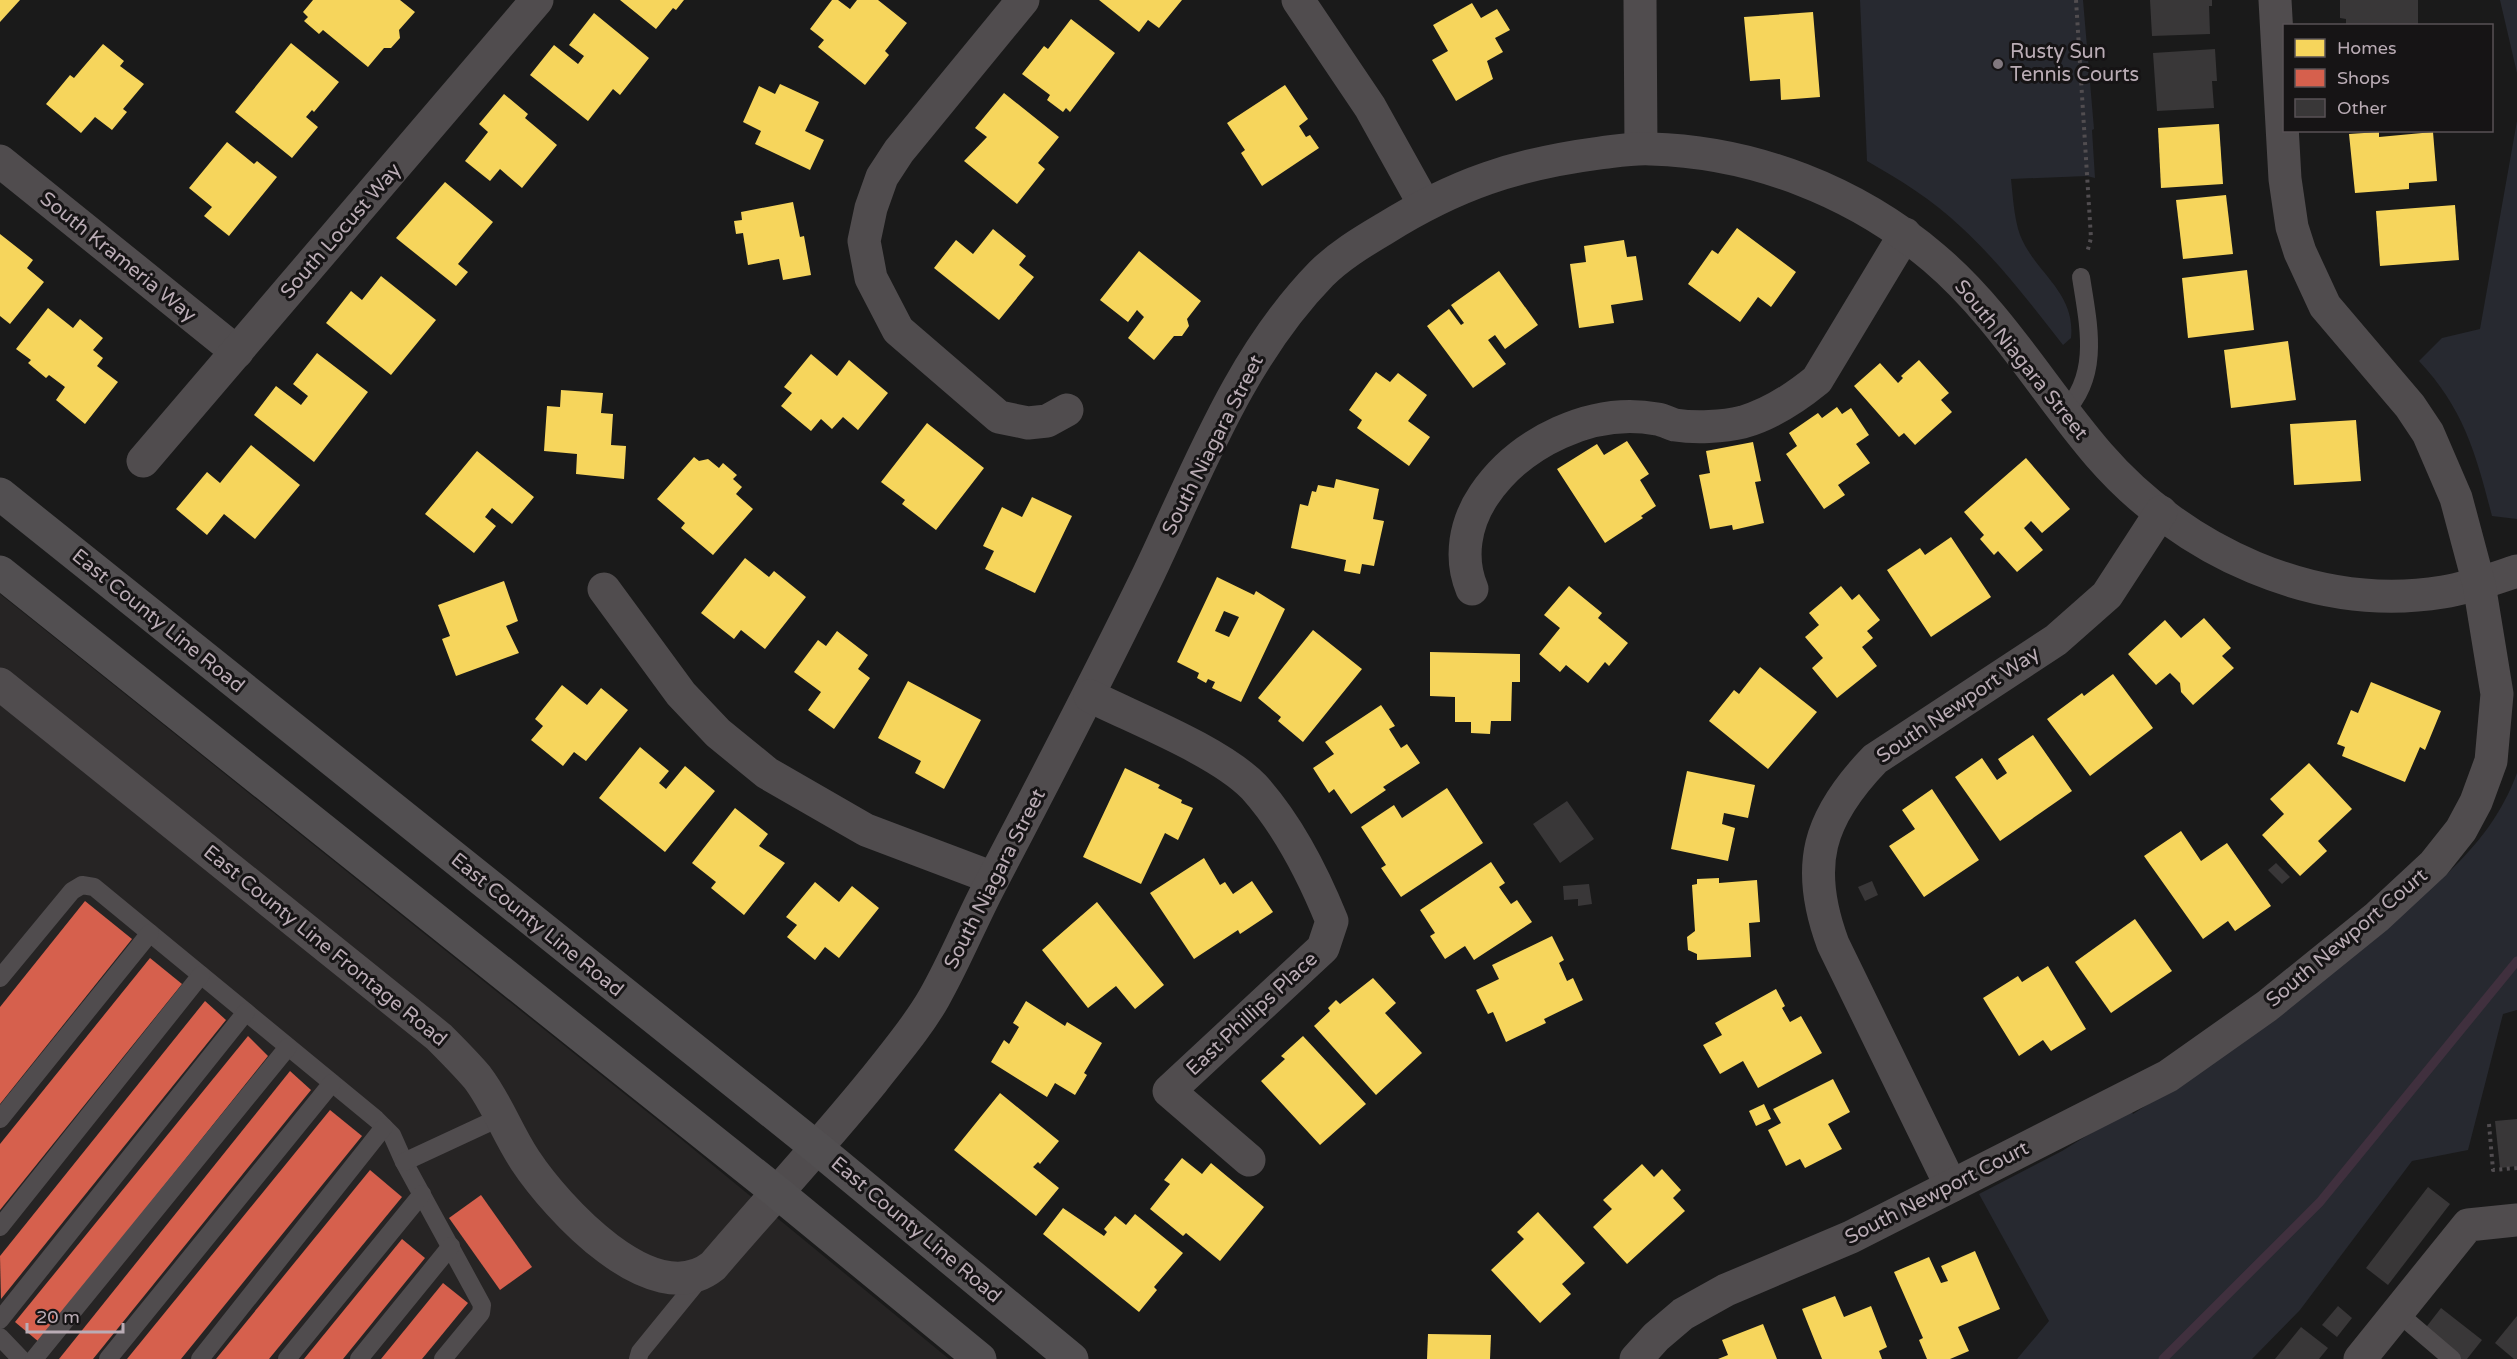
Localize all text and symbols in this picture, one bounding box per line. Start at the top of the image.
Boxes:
legend [2283,24,2493,132]
text: Homes [2337,37,2397,59]
place label: Rusty Sun Tennis Courts [2010,40,2139,87]
marker: Rusty Sun Tennis Courts [1991,57,2005,71]
text: Shops [2337,67,2390,89]
text: Other [2337,97,2387,119]
street label: South Locust Way [276,158,407,304]
street label: South Krameria Way [35,187,201,328]
street label: South Niagara Street [1949,275,2093,445]
street label: South Niagara Street [1157,351,1269,539]
street label: East County Line Road [67,544,249,698]
street label: South Newport Way [1872,642,2044,768]
street label: South Niagara Street [939,785,1051,973]
street label: East County Line Frontage Road [198,840,452,1052]
street label: East County Line Road [446,848,628,1002]
street label: South Newport Court [2262,863,2433,1012]
street label: East Phillips Place [1181,947,1323,1081]
street label: South Newport Court [1841,1136,2033,1250]
street label: East County Line Road [826,1152,1006,1308]
scale bar [27,1296,123,1334]
text: 20 m [36,1306,80,1328]

